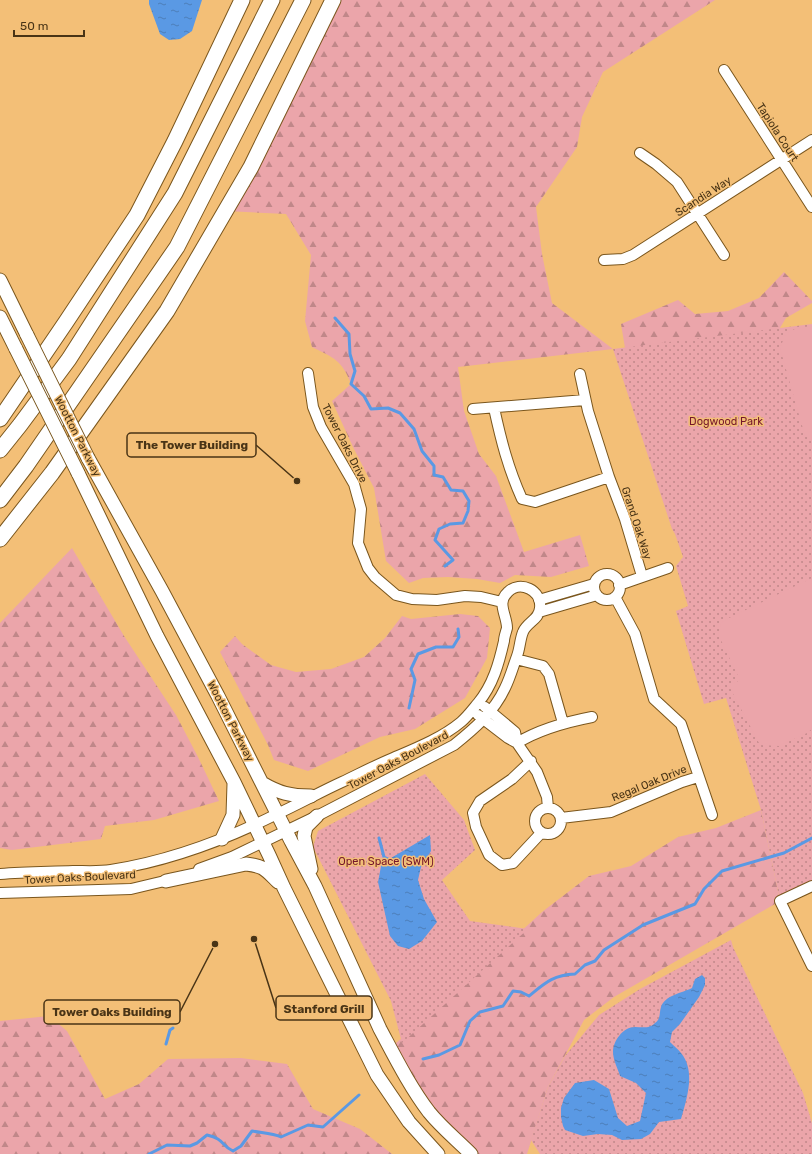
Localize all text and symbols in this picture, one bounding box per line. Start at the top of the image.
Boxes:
scale bar [14,12,84,38]
text: 50 m [20,19,48,33]
street label: Tapiola Court [754,101,802,165]
street label: Scandia Way [673,174,734,219]
street label: Wootton Parkway [52,394,104,479]
street label: Tower Oaks Drive [319,402,370,485]
park label: Dogwood Park [689,415,763,428]
callout: The Tower Building [127,433,256,457]
text: The Tower Building [136,438,248,452]
street label: Grand Oak Way [619,485,654,561]
street label: Wootton Parkway [205,679,257,764]
street label: Tower Oaks Boulevard [346,728,451,792]
street label: Regal Oak Drive [610,763,689,804]
park label: Open Space (SWM) [338,855,434,868]
street label: Tower Oaks Boulevard [24,868,136,887]
callout: Stanford Grill [276,996,372,1020]
callout: Tower Oaks Building [44,1000,180,1024]
text: Stanford Grill [284,1002,364,1016]
text: Tower Oaks Building [52,1005,172,1019]

